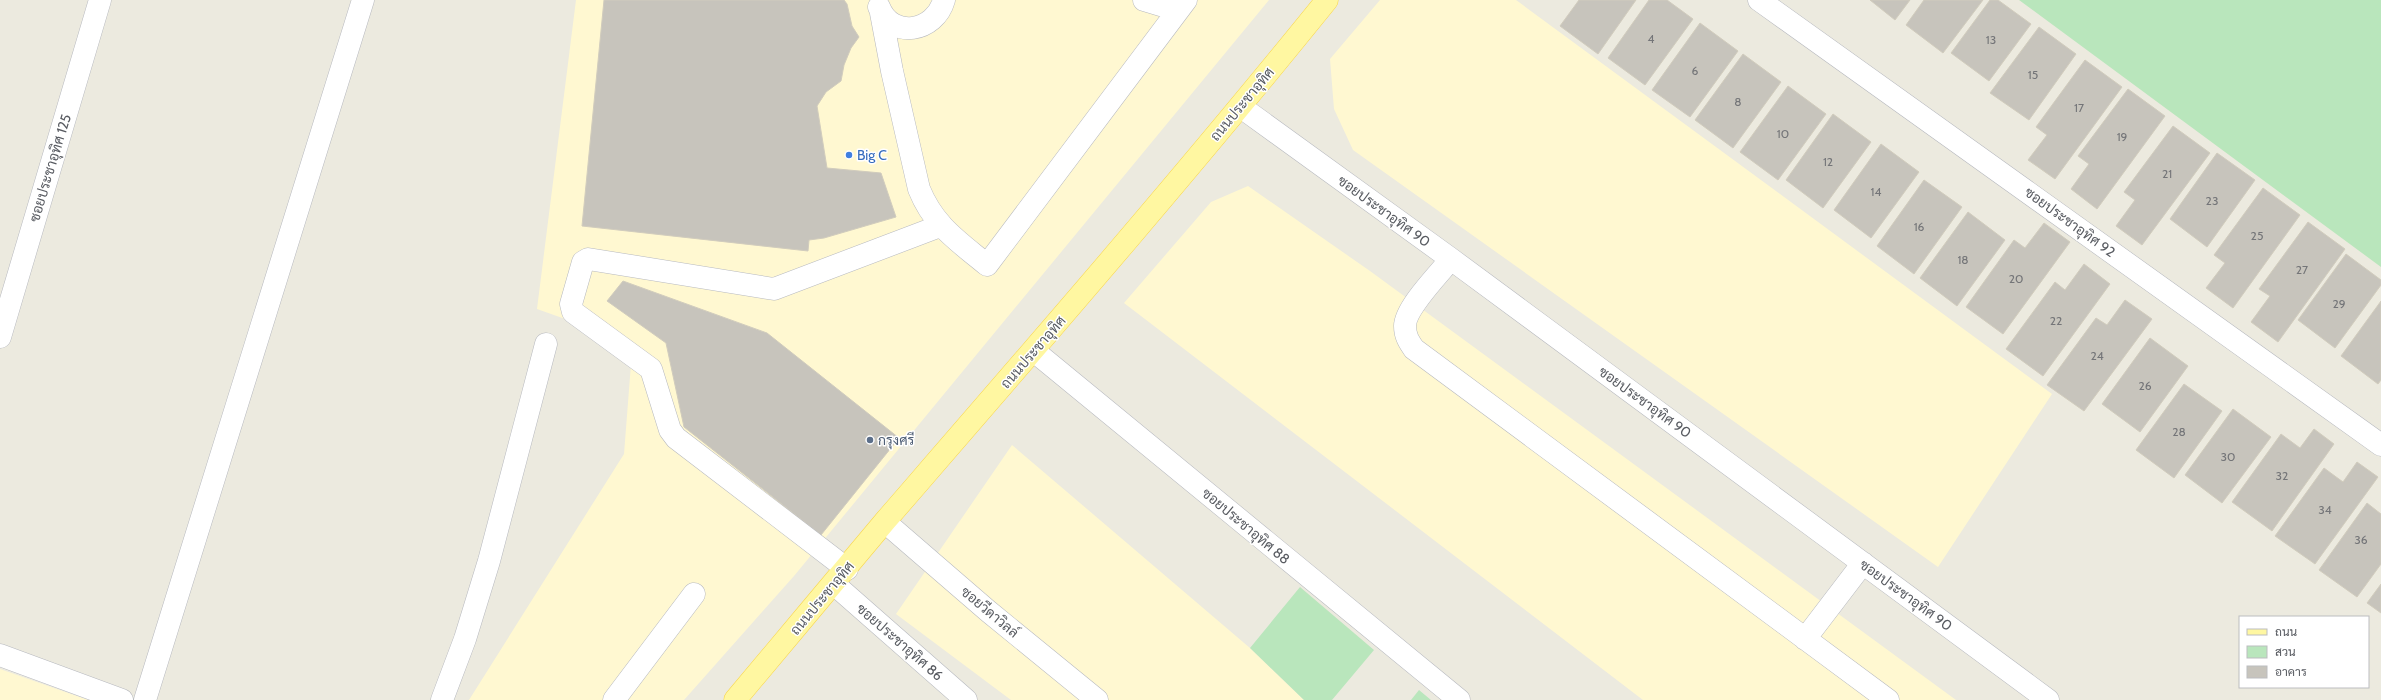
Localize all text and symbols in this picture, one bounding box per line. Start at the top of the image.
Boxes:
house number: 4 [1648,31,1655,46]
house number: 13 [1986,32,1996,47]
house number: 6 [1692,63,1699,78]
street label: ถนนประชาอุทิศ [1206,64,1279,145]
house number: 15 [2028,67,2038,82]
house number: 8 [1734,94,1742,109]
house number: 17 [2074,100,2084,115]
street label: ซอยประชาอุทิศ 125 [25,112,76,224]
house number: 10 [1777,126,1789,141]
house number: 19 [2117,129,2128,144]
place label: Big C [857,146,887,164]
marker: Big C [844,150,854,160]
house number: 12 [1823,154,1833,169]
house number: 21 [2162,166,2172,181]
street label: ซอยประชาอุทิศ 90 [1334,171,1434,252]
street label: ซอยประชาอุทิศ 92 [2021,183,2119,262]
house number: 14 [1871,184,1881,199]
house number: 23 [2206,193,2218,208]
house number: 16 [1914,219,1925,234]
house number: 25 [2251,228,2263,243]
house number: 18 [1957,252,1969,267]
house number: 27 [2296,262,2308,277]
house number: 20 [2009,271,2023,286]
house number: 29 [2332,296,2346,311]
street label: ถนนประชาอุทิศ [997,312,1070,393]
house number: 22 [2050,313,2062,328]
house number: 24 [2090,348,2104,363]
street label: ซอยประชาอุทิศ 90 [1595,362,1695,443]
house number: 26 [2138,378,2152,393]
house number: 28 [2172,424,2186,439]
place label: กรุงศรี [878,431,915,450]
marker: กรุงศรี [865,435,875,445]
house number: 30 [2221,449,2235,464]
house number: 32 [2276,468,2288,483]
street label: ซอยประชาอุทิศ 88 [1198,484,1294,569]
house number: 34 [2318,502,2332,517]
house number: 36 [2354,532,2368,547]
street label: ซอยประชาอุทิศ 90 [1856,555,1956,636]
street label: ถนนประชาอุทิศ [786,558,859,639]
street label: ซอยวีดาวิลล์ [957,582,1023,642]
street label: ซอยประชาอุทิศ 86 [852,599,947,685]
legend [2239,616,2369,688]
text: ถนน [2275,624,2298,639]
text: สวน [2275,644,2296,659]
text: อาคาร [2275,664,2307,679]

